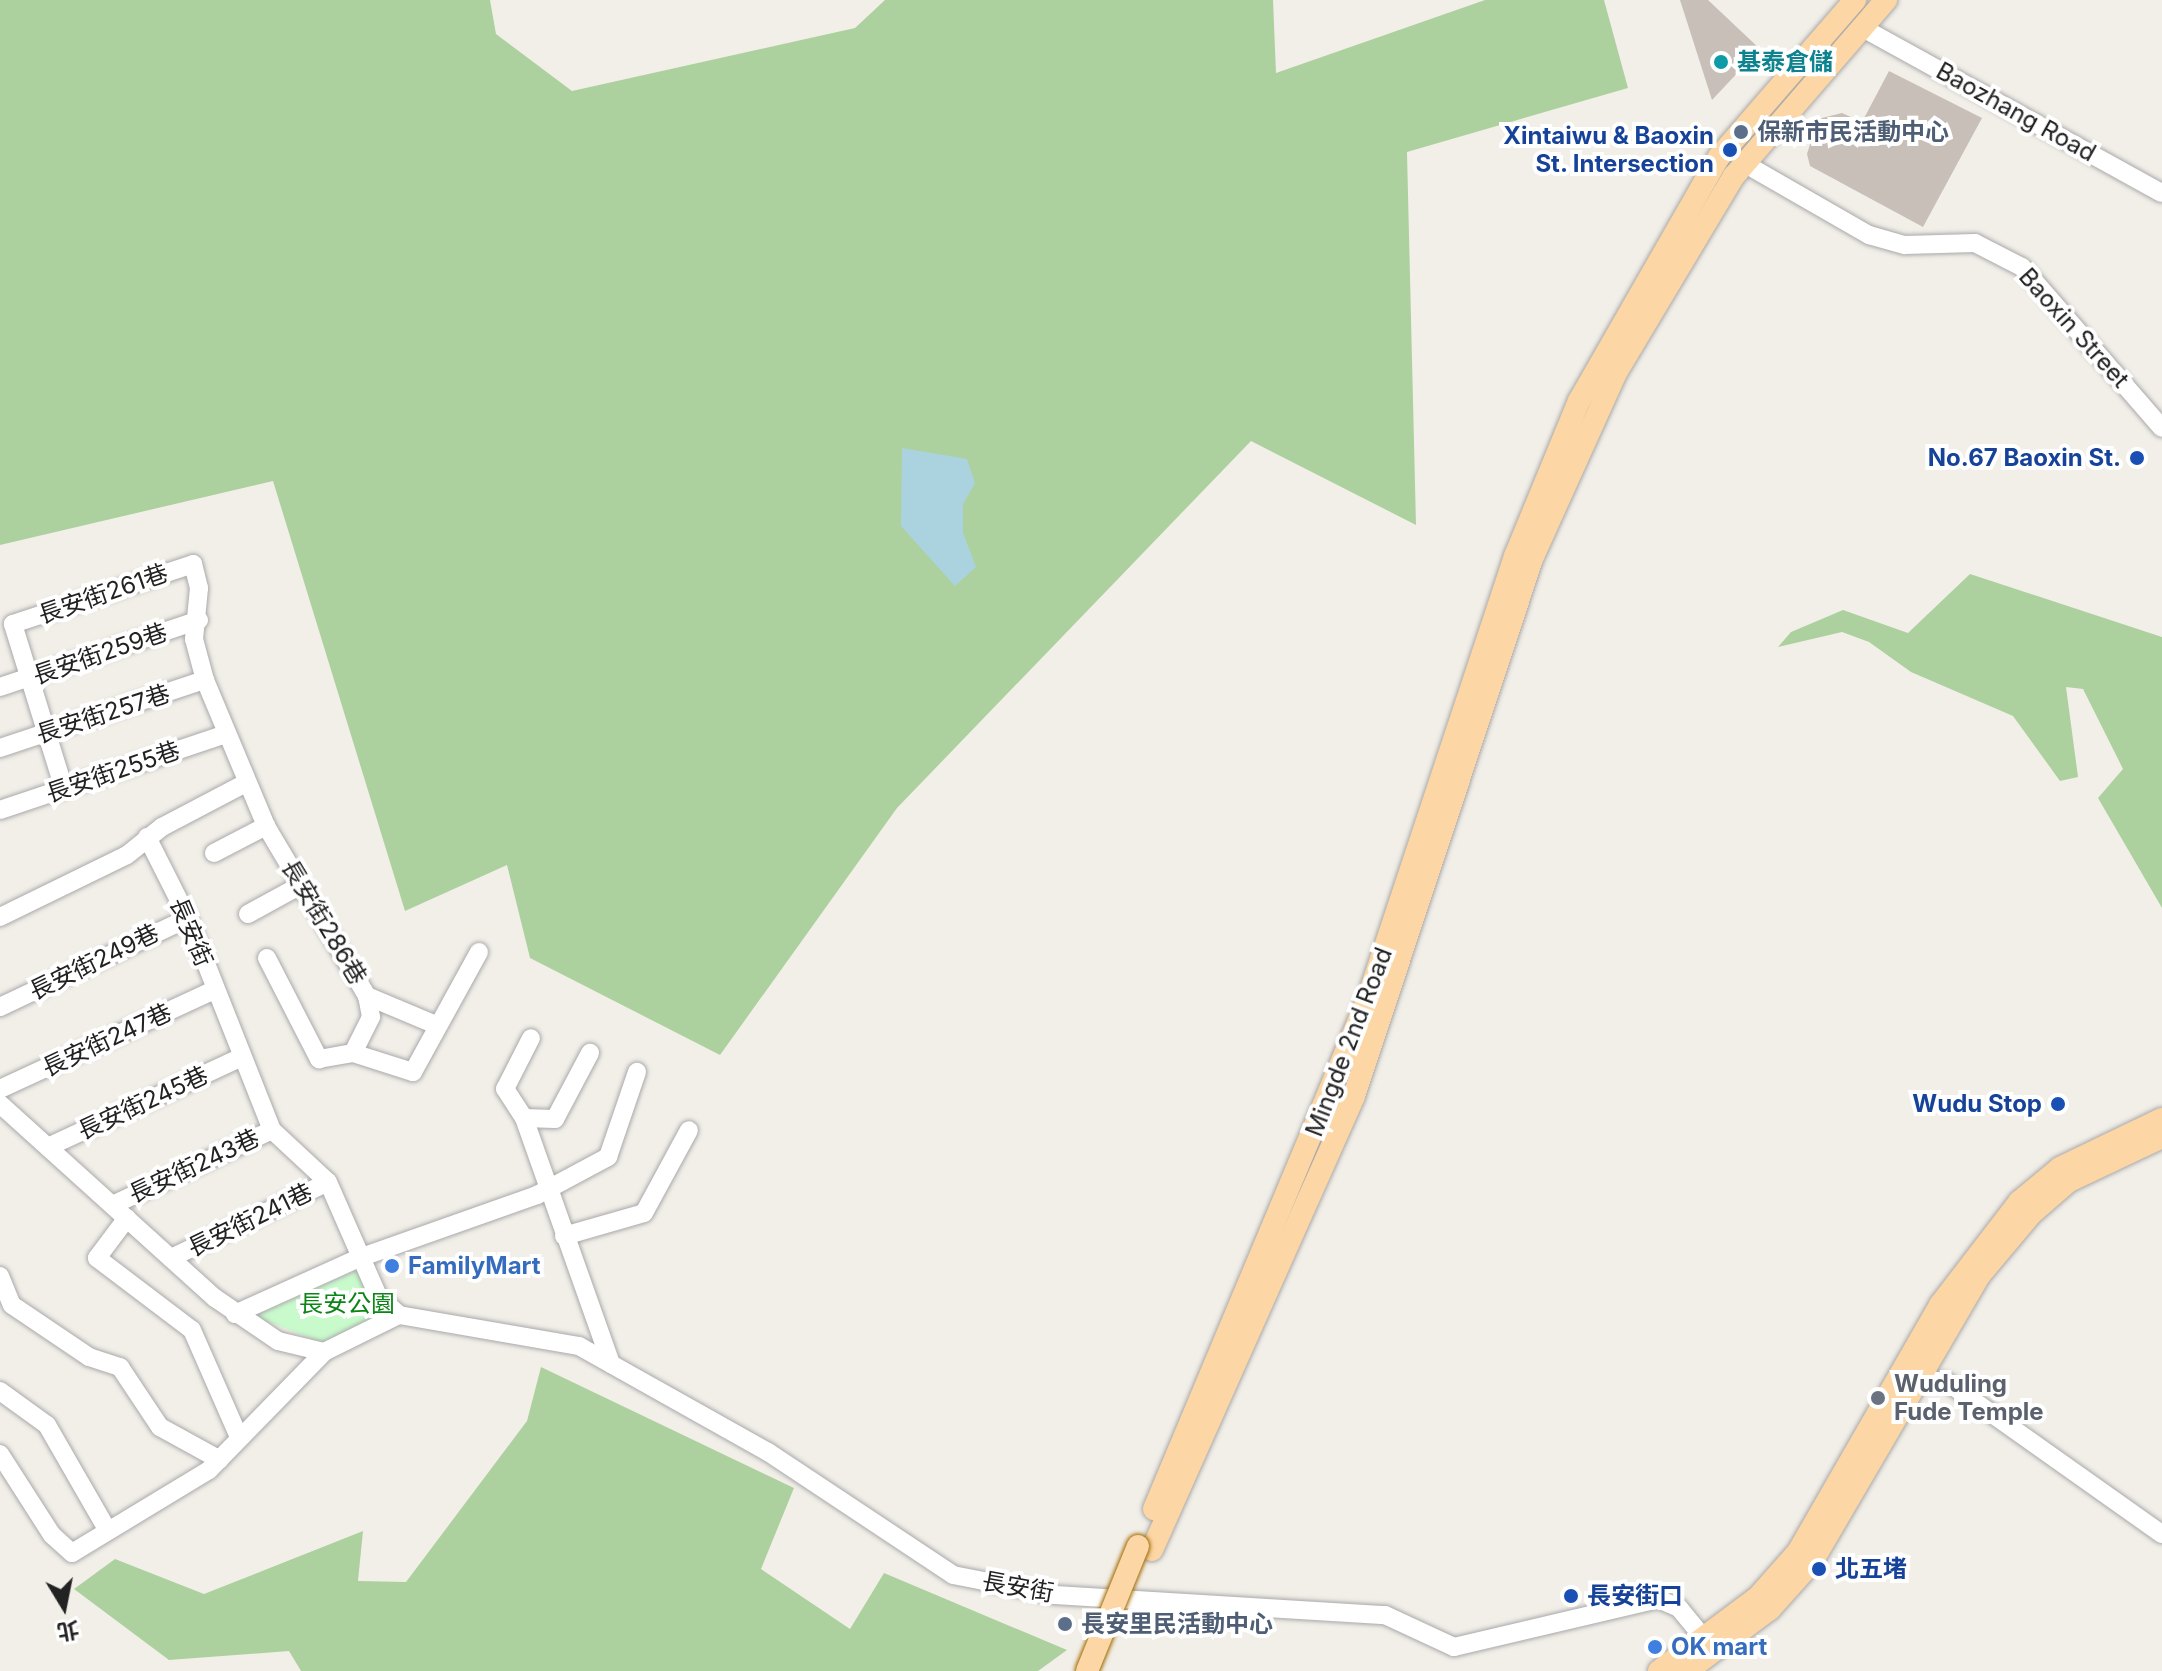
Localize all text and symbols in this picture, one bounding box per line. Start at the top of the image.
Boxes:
place label: 基泰倉儲 [1737,48,1833,76]
marker: 基泰倉儲 [1712,53,1730,71]
street label: Baozhang Road [1931,56,2101,168]
place label: 保新市民活動中心 [1757,118,1949,146]
place label: Xintaiwu & Baoxin St. Intersection [1503,122,1714,178]
marker: 保新市民活動中心 [1732,123,1750,141]
marker: Xintaiwu & Baoxin St. Intersection [1721,141,1739,159]
street label: Baoxin Street [2013,262,2135,394]
place label: No.67 Baoxin St. [1928,444,2121,472]
marker: No.67 Baoxin St. [2128,449,2146,467]
street label: 長安街261巷 [34,558,172,630]
street label: 長安街259巷 [29,618,171,690]
street label: 長安街257巷 [33,679,173,749]
street label: 長安街255巷 [42,736,184,808]
street label: 長安街286巷 [276,854,372,990]
street label: 長安街 [164,893,218,971]
street label: 長安街249巷 [24,918,164,1006]
street label: Mingde 2nd Road [1300,943,1398,1141]
street label: 長安街247巷 [38,998,176,1082]
street label: 長安街245巷 [73,1060,213,1146]
place label: Wudu Stop [1912,1090,2042,1118]
marker: Wudu Stop [2049,1095,2067,1113]
street label: 長安街243巷 [124,1123,264,1209]
street label: 長安街241巷 [183,1177,317,1263]
place label: FamilyMart [408,1252,541,1280]
marker: FamilyMart [383,1257,401,1275]
park label: 長安公園 [299,1290,395,1318]
place label: Wuduling Fude Temple [1894,1370,2044,1426]
marker: Wuduling Fude Temple [1869,1389,1887,1407]
place label: 北五堵 [1835,1555,1907,1583]
marker: 北五堵 [1810,1560,1828,1578]
north arrow [24,1567,104,1647]
street label: 長安街 [980,1567,1056,1607]
place label: 長安街口 [1587,1582,1683,1610]
marker: 長安街口 [1562,1587,1580,1605]
place label: 長安里民活動中心 [1081,1610,1273,1638]
marker: 長安里民活動中心 [1056,1615,1074,1633]
text: 北 [55,1616,81,1645]
place label: OK mart [1671,1633,1767,1661]
marker: OK mart [1646,1638,1664,1656]

